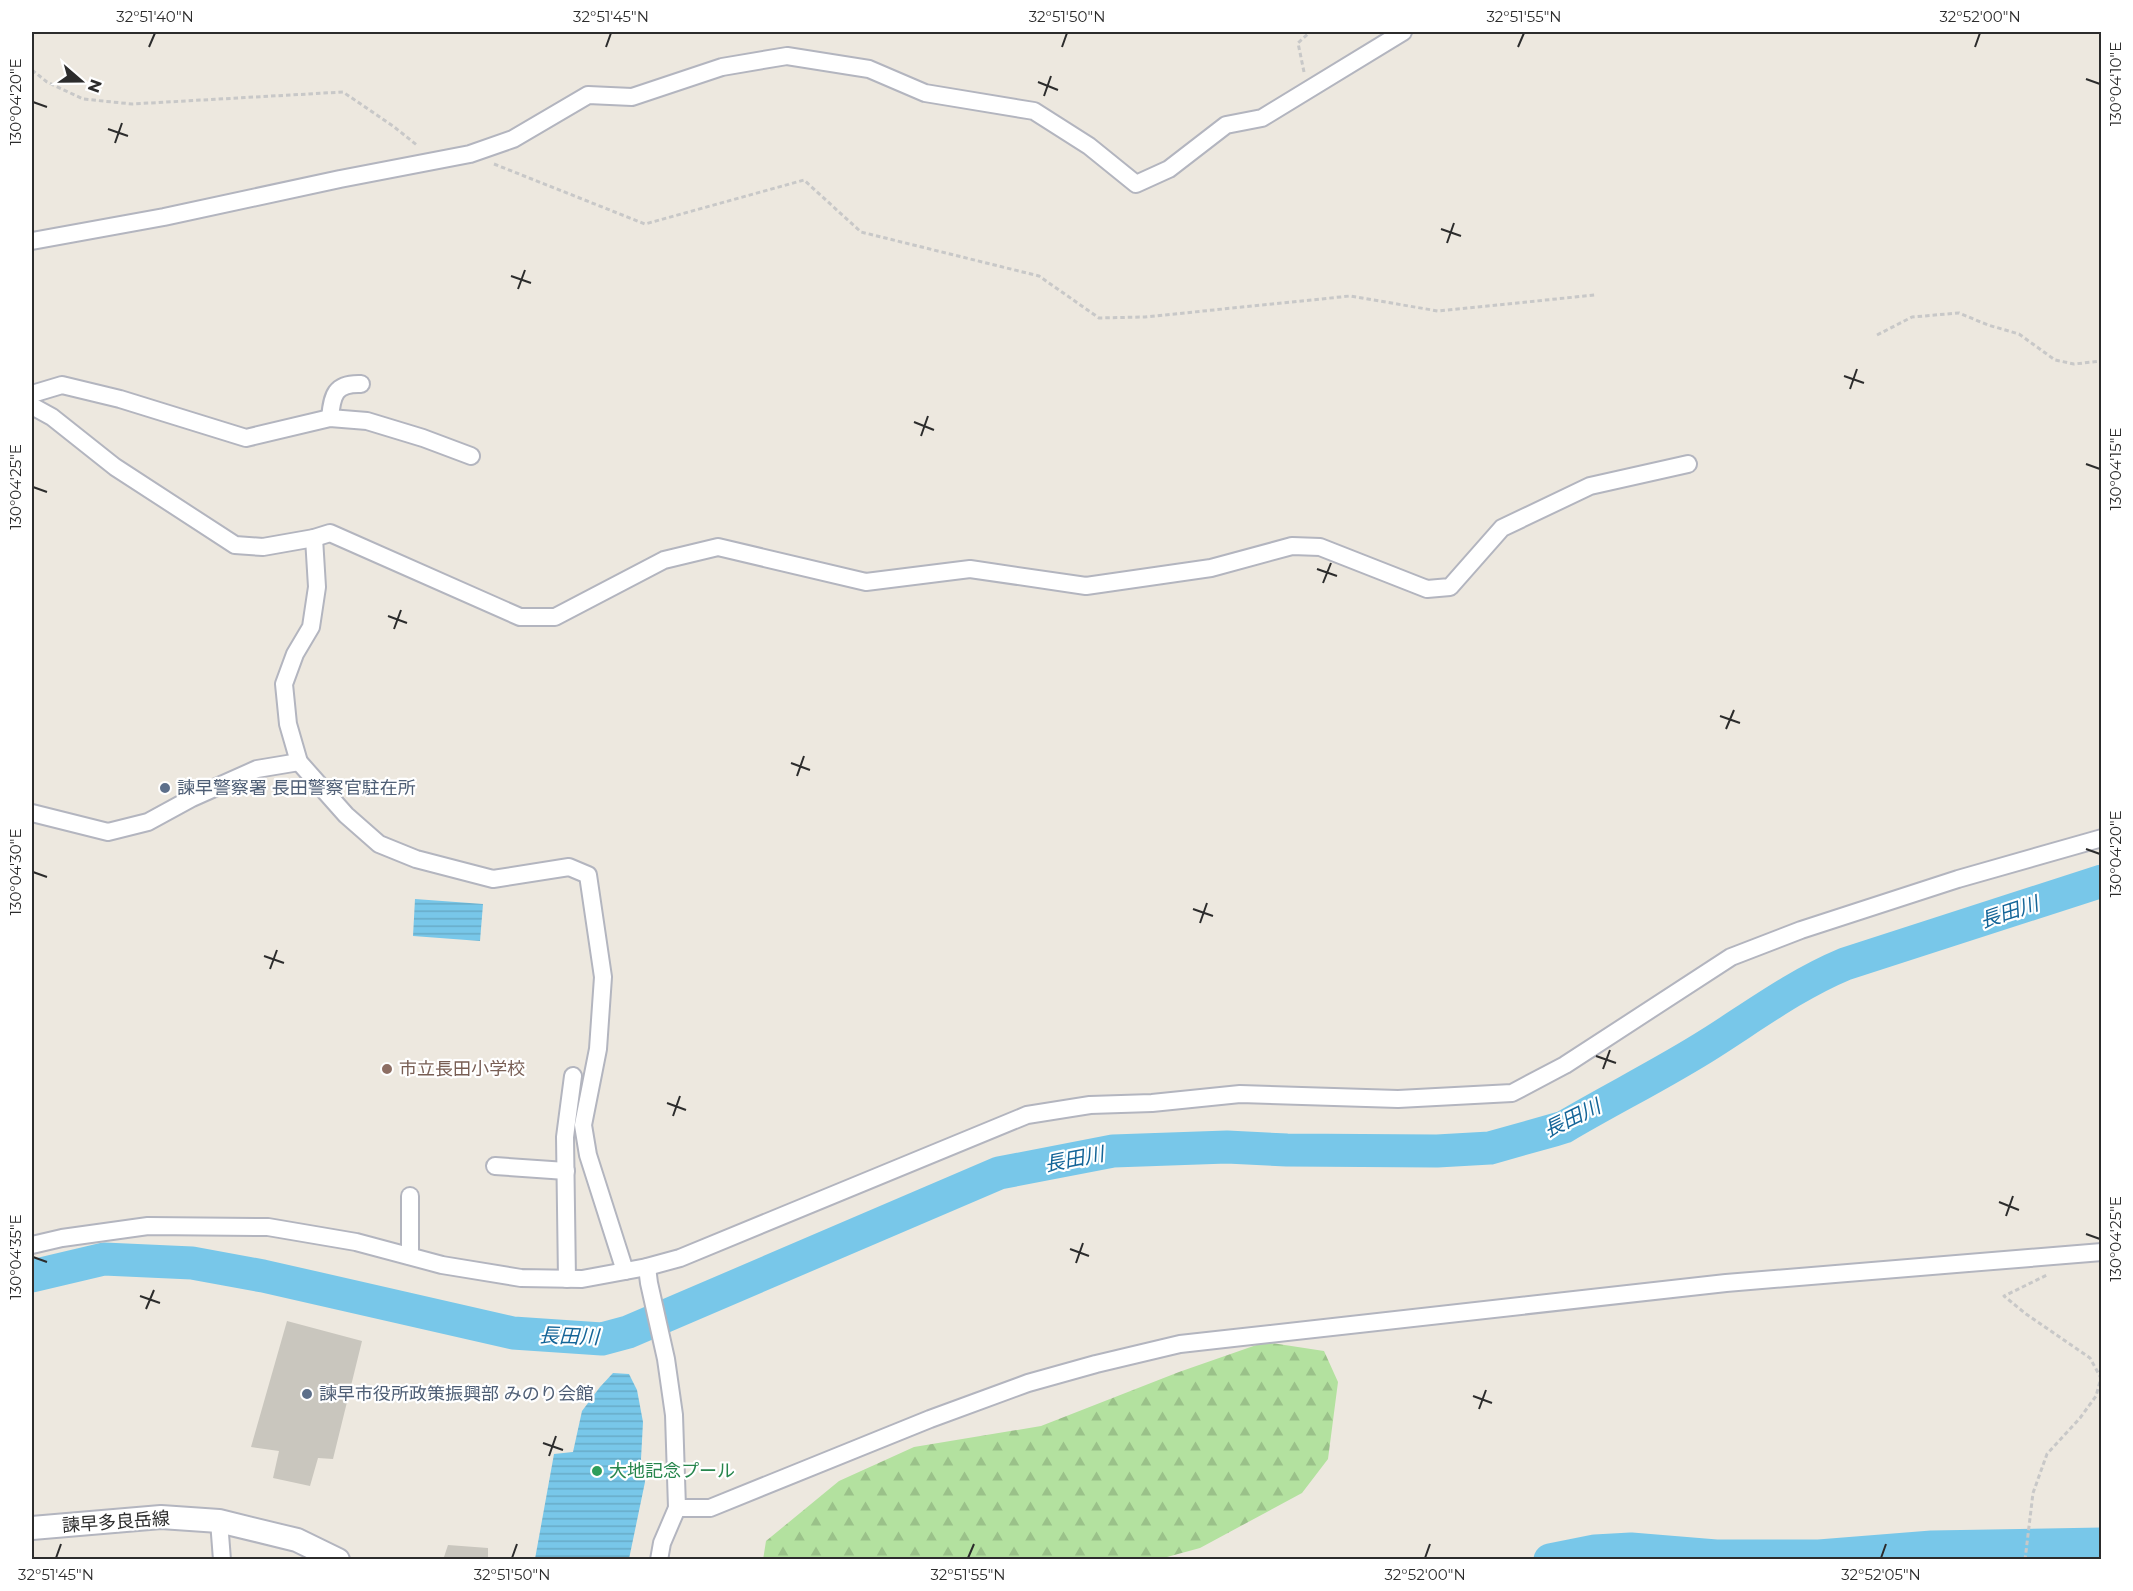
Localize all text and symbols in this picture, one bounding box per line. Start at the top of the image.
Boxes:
text: 32°51'40"N [116,7,194,26]
text: 32°51'45"N [573,7,649,26]
text: 32°51'50"N [1029,7,1105,26]
text: 32°51'55"N [1486,7,1562,26]
text: 32°52'00"N [1939,7,2021,26]
text: 130°04'10"E [2106,42,2125,126]
north arrow [51,51,111,111]
text: 130°04'20"E [6,58,25,146]
text: N [83,77,106,95]
text: 130°04'15"E [2106,428,2125,510]
text: 130°04'25"E [6,444,25,530]
place label: 諫早警察署 長田警察官駐在所 [177,777,416,799]
marker: 諫早警察署 長田警察官駐在所 [158,781,172,795]
text: 130°04'20"E [2106,810,2125,898]
text: 130°04'30"E [6,829,25,915]
water label: 長田川 [1977,891,2043,933]
place label: 市立長田小学校 [399,1058,525,1080]
marker: 市立長田小学校 [380,1062,394,1076]
water label: 長田川 [1540,1093,1606,1142]
water label: 長田川 [1042,1141,1108,1177]
text: 130°04'25"E [2106,1196,2125,1282]
text: 130°04'35"E [6,1214,25,1300]
water label: 長田川 [539,1323,601,1349]
place label: 諫早市役所政策振興部 みのり会館 [319,1383,594,1405]
marker: 諫早市役所政策振興部 みのり会館 [300,1387,314,1401]
place label: 大地記念プール [609,1460,735,1482]
marker: 大地記念プール [590,1464,604,1478]
street label: 諫早多良岳線 [61,1507,171,1537]
text: 32°51'45"N [18,1565,94,1584]
text: 32°51'50"N [474,1565,550,1584]
text: 32°51'55"N [930,1565,1006,1584]
text: 32°52'00"N [1384,1565,1466,1584]
text: 32°52'05"N [1841,1565,1921,1584]

